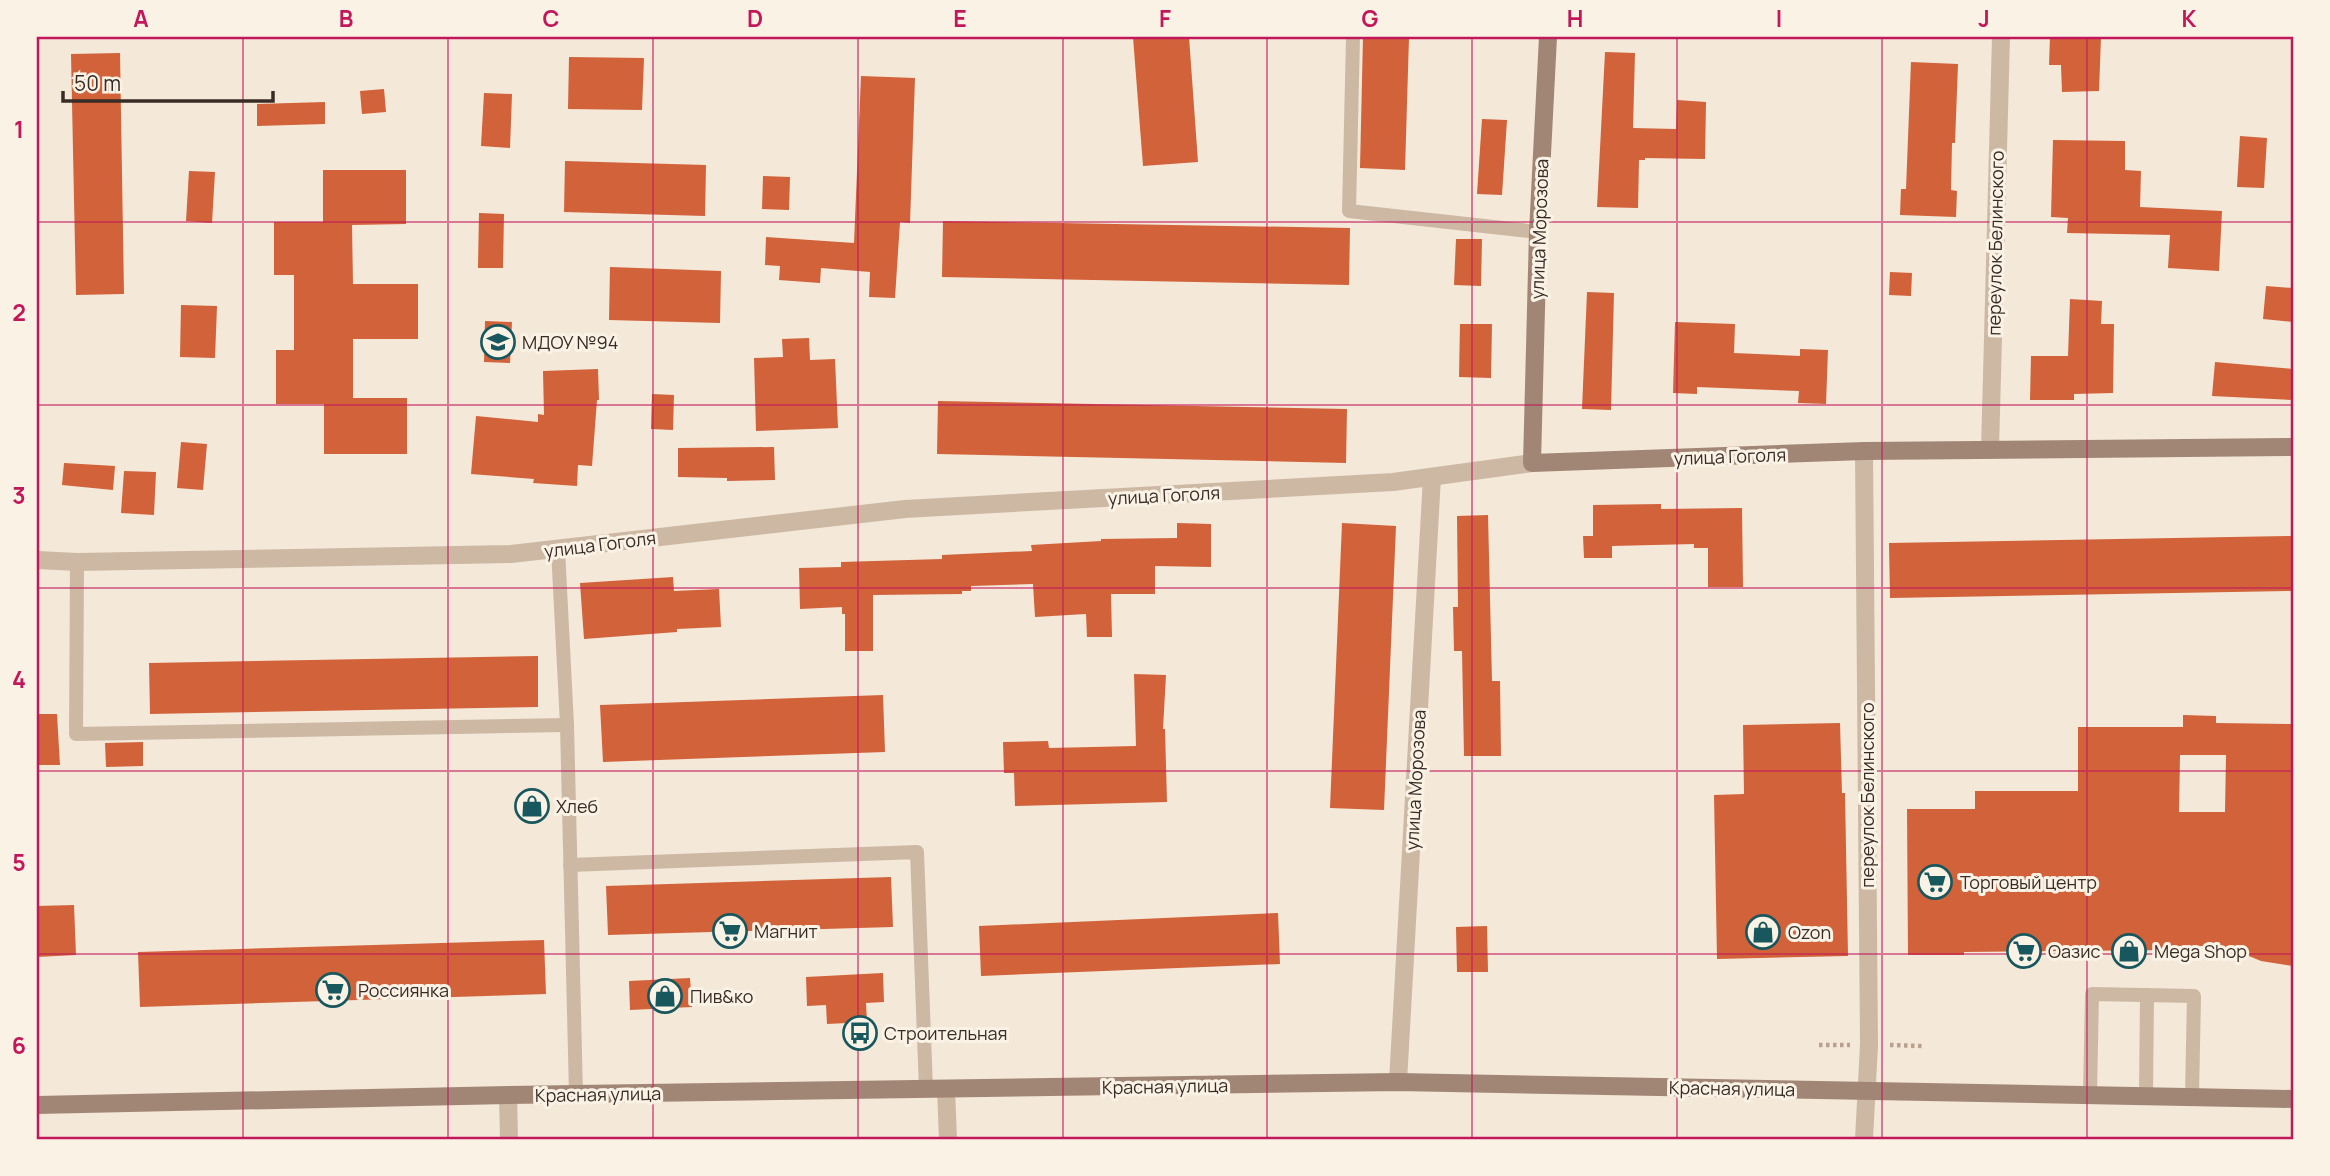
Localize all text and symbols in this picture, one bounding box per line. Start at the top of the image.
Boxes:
text: A [133,2,149,34]
text: B [339,2,353,34]
text: C [543,2,560,34]
text: D [747,2,763,34]
text: E [953,2,967,34]
text: F [1159,2,1171,34]
text: G [1362,2,1379,34]
text: H [1567,2,1583,34]
text: I [1776,2,1782,34]
text: J [1978,2,1990,34]
text: K [2182,2,2197,34]
scale bar [63,60,273,104]
text: 50 m [74,69,121,97]
text: 1 [14,113,24,145]
street label: переулок Белинского [1981,150,2009,336]
street label: улица Морозова [1525,158,1553,300]
text: 2 [12,296,26,328]
school or university icon: МДОУ №94 [479,323,517,361]
place label: МДОУ №94 [522,330,618,354]
street label: улица Гоголя [1673,442,1787,470]
text: 3 [12,479,26,511]
street label: улица Гоголя [1107,480,1221,510]
street label: улица Гоголя [543,525,657,563]
text: 4 [12,663,26,695]
street label: переулок Белинского [1855,702,1879,888]
street label: улица Морозова [1399,709,1431,851]
shop icon: Хлеб [513,787,551,825]
place label: Хлеб [556,794,598,818]
text: 5 [12,846,26,878]
supermarket icon: Торговый центр [1916,863,1954,901]
place label: Торговый центр [1960,870,2097,894]
supermarket icon: Магнит [711,912,749,950]
shop icon: Ozon [1744,913,1782,951]
place label: Магнит [754,919,818,943]
place label: Ozon [1788,920,1831,944]
supermarket icon: Оазис [2005,932,2043,970]
shop icon: Mega Shop [2110,932,2148,970]
place label: Оазис [2048,939,2100,963]
place label: Mega Shop [2154,939,2247,963]
supermarket icon: Россиянка [314,971,352,1009]
shop icon: Пив&ко [646,977,684,1015]
place label: Россиянка [358,978,449,1002]
place label: Пив&ко [690,984,753,1008]
bus stop icon: Строительная [841,1014,879,1052]
place label: Строительная [884,1021,1007,1045]
text: 6 [12,1029,26,1061]
street label: Красная улица [1102,1073,1228,1099]
street label: Красная улица [1669,1075,1795,1101]
street label: Красная улица [535,1081,661,1107]

